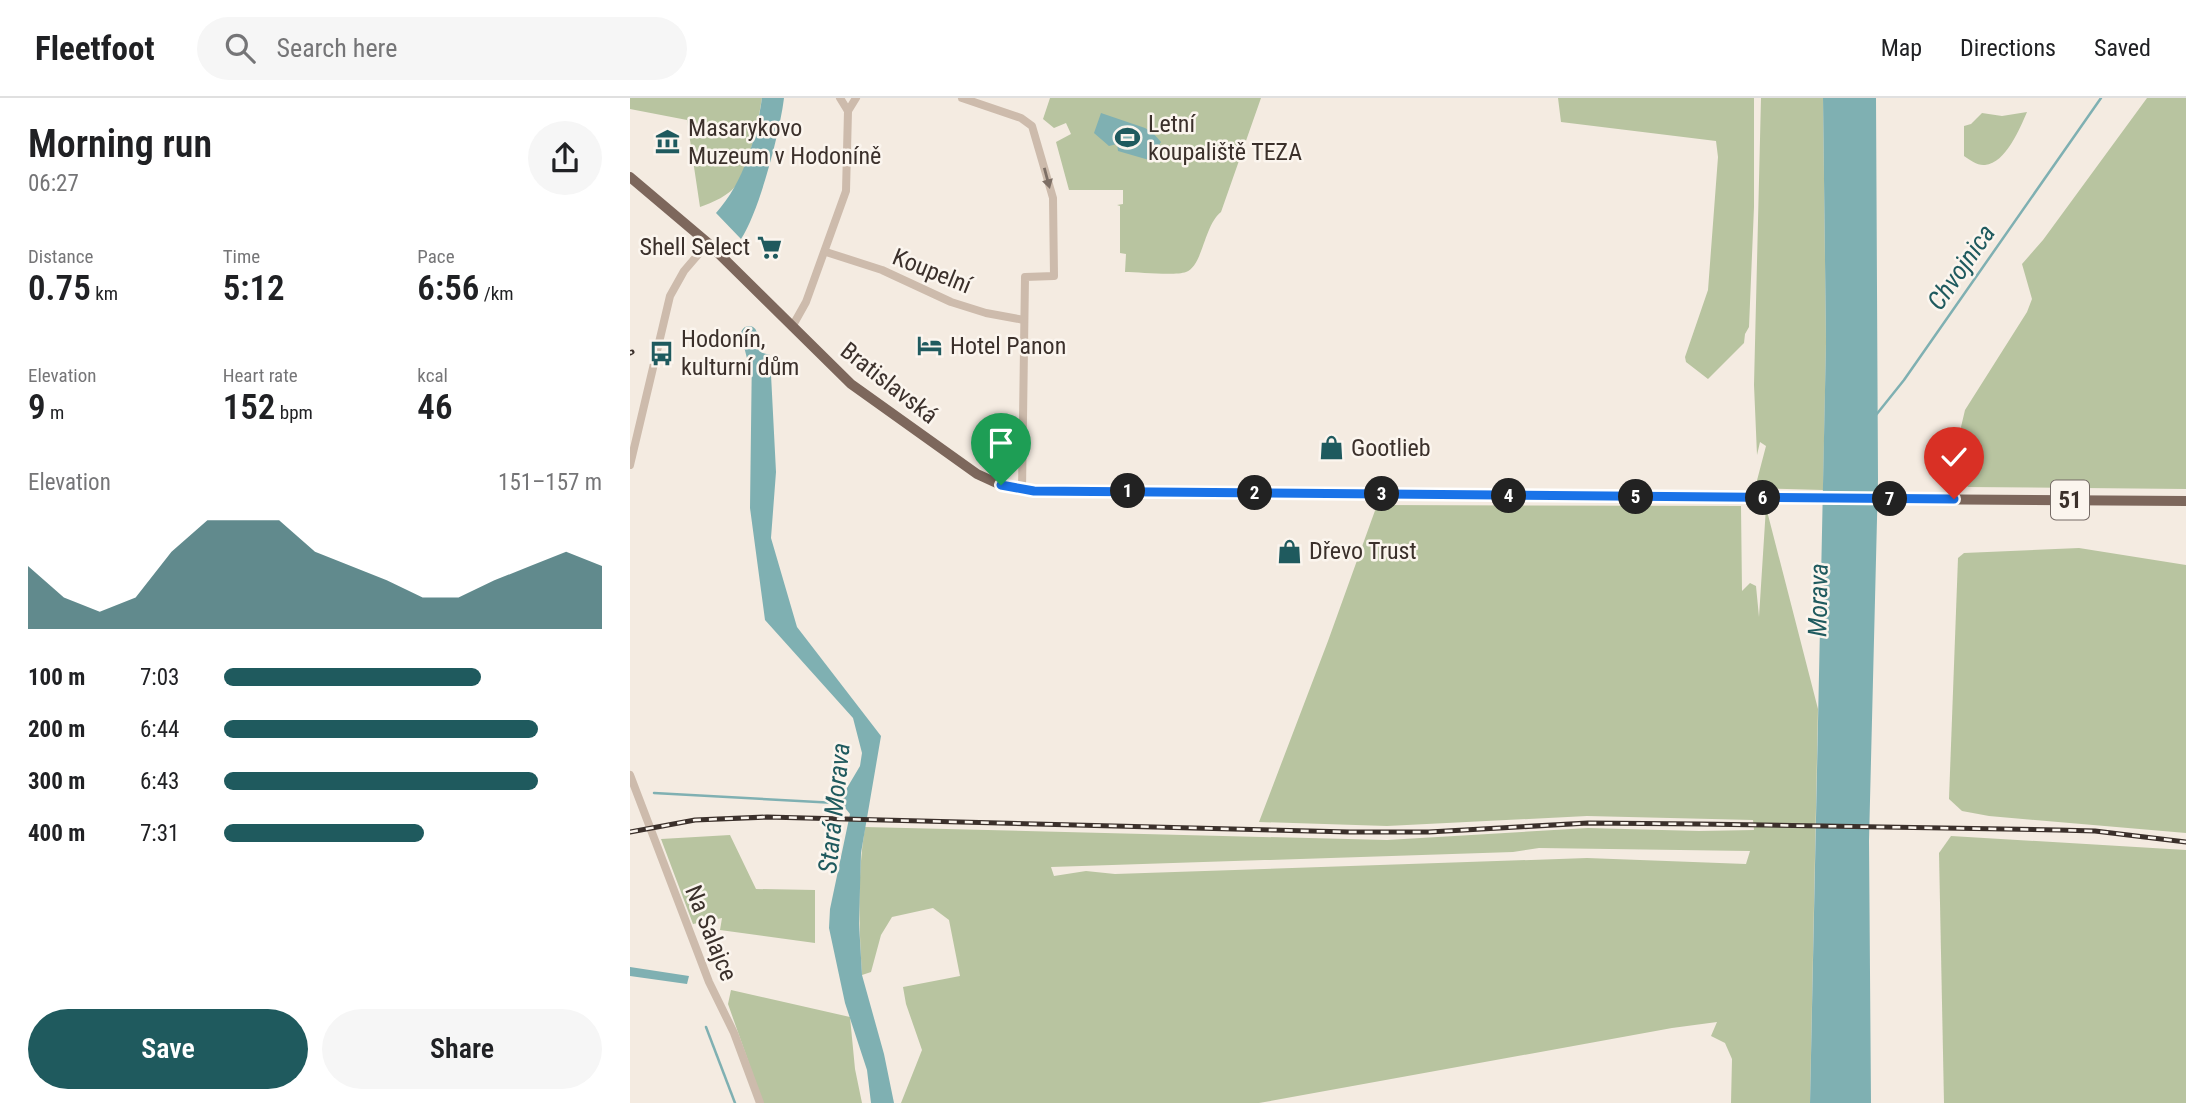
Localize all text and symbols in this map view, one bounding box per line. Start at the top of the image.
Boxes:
search box [197,17,687,80]
text: Fleetfoot [35,29,155,68]
icon: search [221,29,259,67]
text: Search here [277,33,397,63]
text: Map [1881,34,1922,62]
text: Directions [1960,34,2056,62]
text: Saved [2094,34,2151,62]
place label: Letní koupaliště TEZA [1148,110,1302,166]
place label: Masarykovo Muzeum v Hodoníně [688,114,881,170]
button: share [528,121,602,195]
text: Morning run [28,122,212,166]
sports icon: Letní koupaliště TEZA [1114,124,1142,152]
museum icon: Masarykovo Muzeum v Hodoníně [654,128,682,156]
one-way arrow [1042,167,1053,189]
text: 06:27 [28,170,79,197]
water label: Chvojnica [1921,219,2001,315]
place label: Shell Select [640,233,750,261]
supermarket icon: Shell Select [756,233,784,261]
street label: Koupelní [889,243,977,300]
text: Distance [28,245,93,268]
text: Time [223,245,260,268]
text: Pace [417,245,455,268]
text: 0.75 [28,268,91,309]
text: 5:12 [223,268,285,309]
text: 6:56 [417,268,479,309]
text: km [91,282,118,305]
text: /km [479,282,514,305]
place label: Hodonín, kulturní dům [681,325,799,381]
hotel icon: Hotel Panon [916,332,944,360]
place label: Hotel Panon [950,332,1066,360]
street label: Bratislavská [835,336,943,430]
bus stop icon: Hodonín, kulturní dům [647,339,675,367]
text: Elevation [28,364,96,387]
text: Heart rate [223,364,298,387]
text: kcal [417,364,448,387]
text: 9 [28,387,46,428]
text: 152 [223,387,275,428]
text: 46 [417,387,453,428]
text: m [46,401,64,424]
text: bpm [275,401,313,424]
pin [971,413,1031,485]
icon: arrive [982,424,1020,462]
pin [1924,427,1984,499]
shop icon: Gootlieb [1317,434,1345,462]
place label: Gootlieb [1351,434,1430,462]
icon: check [1935,438,1973,476]
text: Elevation [28,469,111,496]
text: 151–157 m [498,469,602,496]
pin: 1 [1110,474,1146,508]
pin: 2 [1238,476,1272,510]
pin: 3 [1364,476,1400,512]
pin: 4 [1492,478,1526,514]
text: 1 [1123,479,1132,502]
pin: 5 [1618,480,1654,514]
pin: 6 [1746,480,1780,516]
road number: 51 [2051,480,2089,520]
text: 2 [1250,481,1259,504]
text: 3 [1377,482,1386,505]
pin: 7 [1872,482,1908,516]
text: 4 [1504,484,1513,507]
text: 5 [1631,485,1640,508]
text: 6 [1758,486,1767,509]
text: 7 [1885,487,1894,510]
shop icon: Dřevo Trust [1275,537,1303,565]
place label: Dřevo Trust [1309,537,1417,565]
water label: Morava [1802,563,1834,637]
text: 100 m [28,664,85,691]
text: 7:03 [140,664,179,691]
text: 200 m [28,716,85,743]
text: 6:44 [140,716,179,743]
water label: Stará Morava [812,741,856,875]
text: 300 m [28,768,85,795]
text: 6:43 [140,768,179,795]
text: 400 m [28,820,85,847]
text: 7:31 [140,820,179,847]
street label: Na Salajce [679,881,743,985]
button: Save [28,1009,308,1089]
button: Share [322,1009,602,1089]

